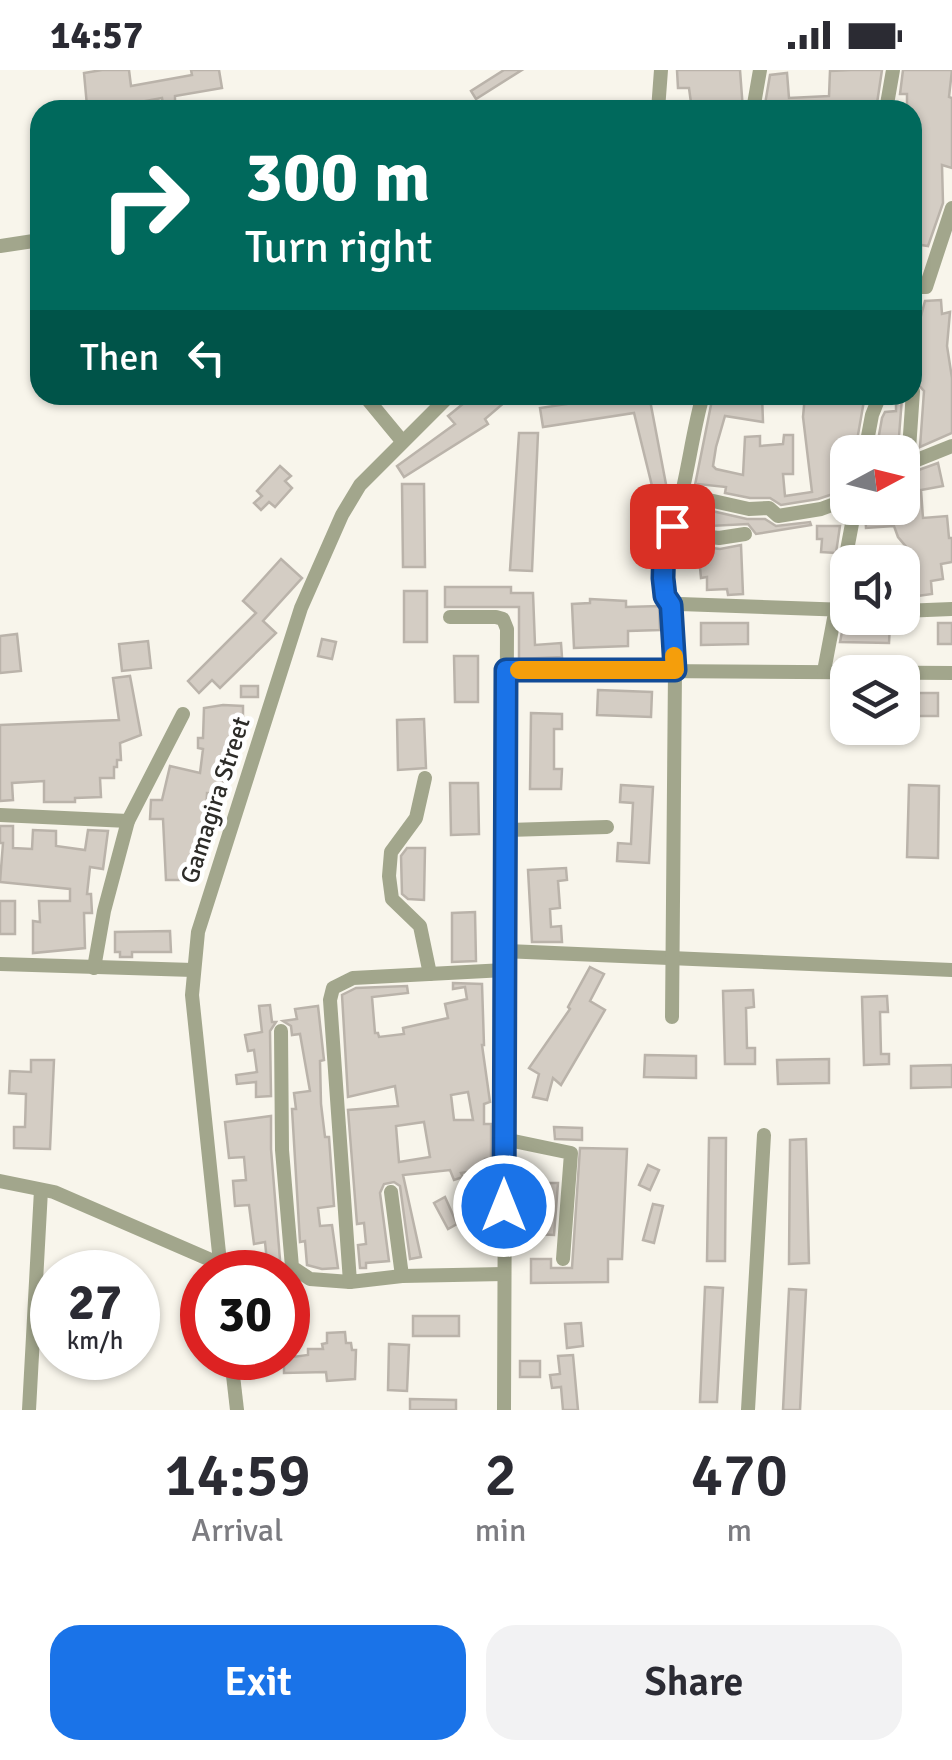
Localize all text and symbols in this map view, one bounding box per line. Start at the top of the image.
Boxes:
text: 14:57 [50,12,143,59]
text: 300 m [245,134,430,220]
icon: right [80,140,210,270]
text: Turn right [245,220,433,275]
icon: left [179,330,234,385]
text: Then [80,334,159,381]
north arrow [830,435,920,525]
map controls [830,435,920,745]
pin [630,484,715,569]
icon: arrive [645,499,700,554]
button: sound [830,545,920,635]
button: layers [830,655,920,745]
street label: Gamagira Street [173,712,257,887]
position arrow [452,1154,556,1258]
speed limit sign: 30 [180,1250,310,1380]
text: 27 [68,1272,122,1334]
text: km/h [67,1325,123,1356]
text: 14:59 [164,1439,311,1513]
text: 2 [484,1439,517,1513]
text: 470 [691,1439,788,1513]
text: Arrival [191,1511,284,1550]
text: min [475,1511,526,1550]
text: m [726,1511,752,1550]
button: Exit [50,1625,466,1740]
button: Share [486,1625,902,1740]

